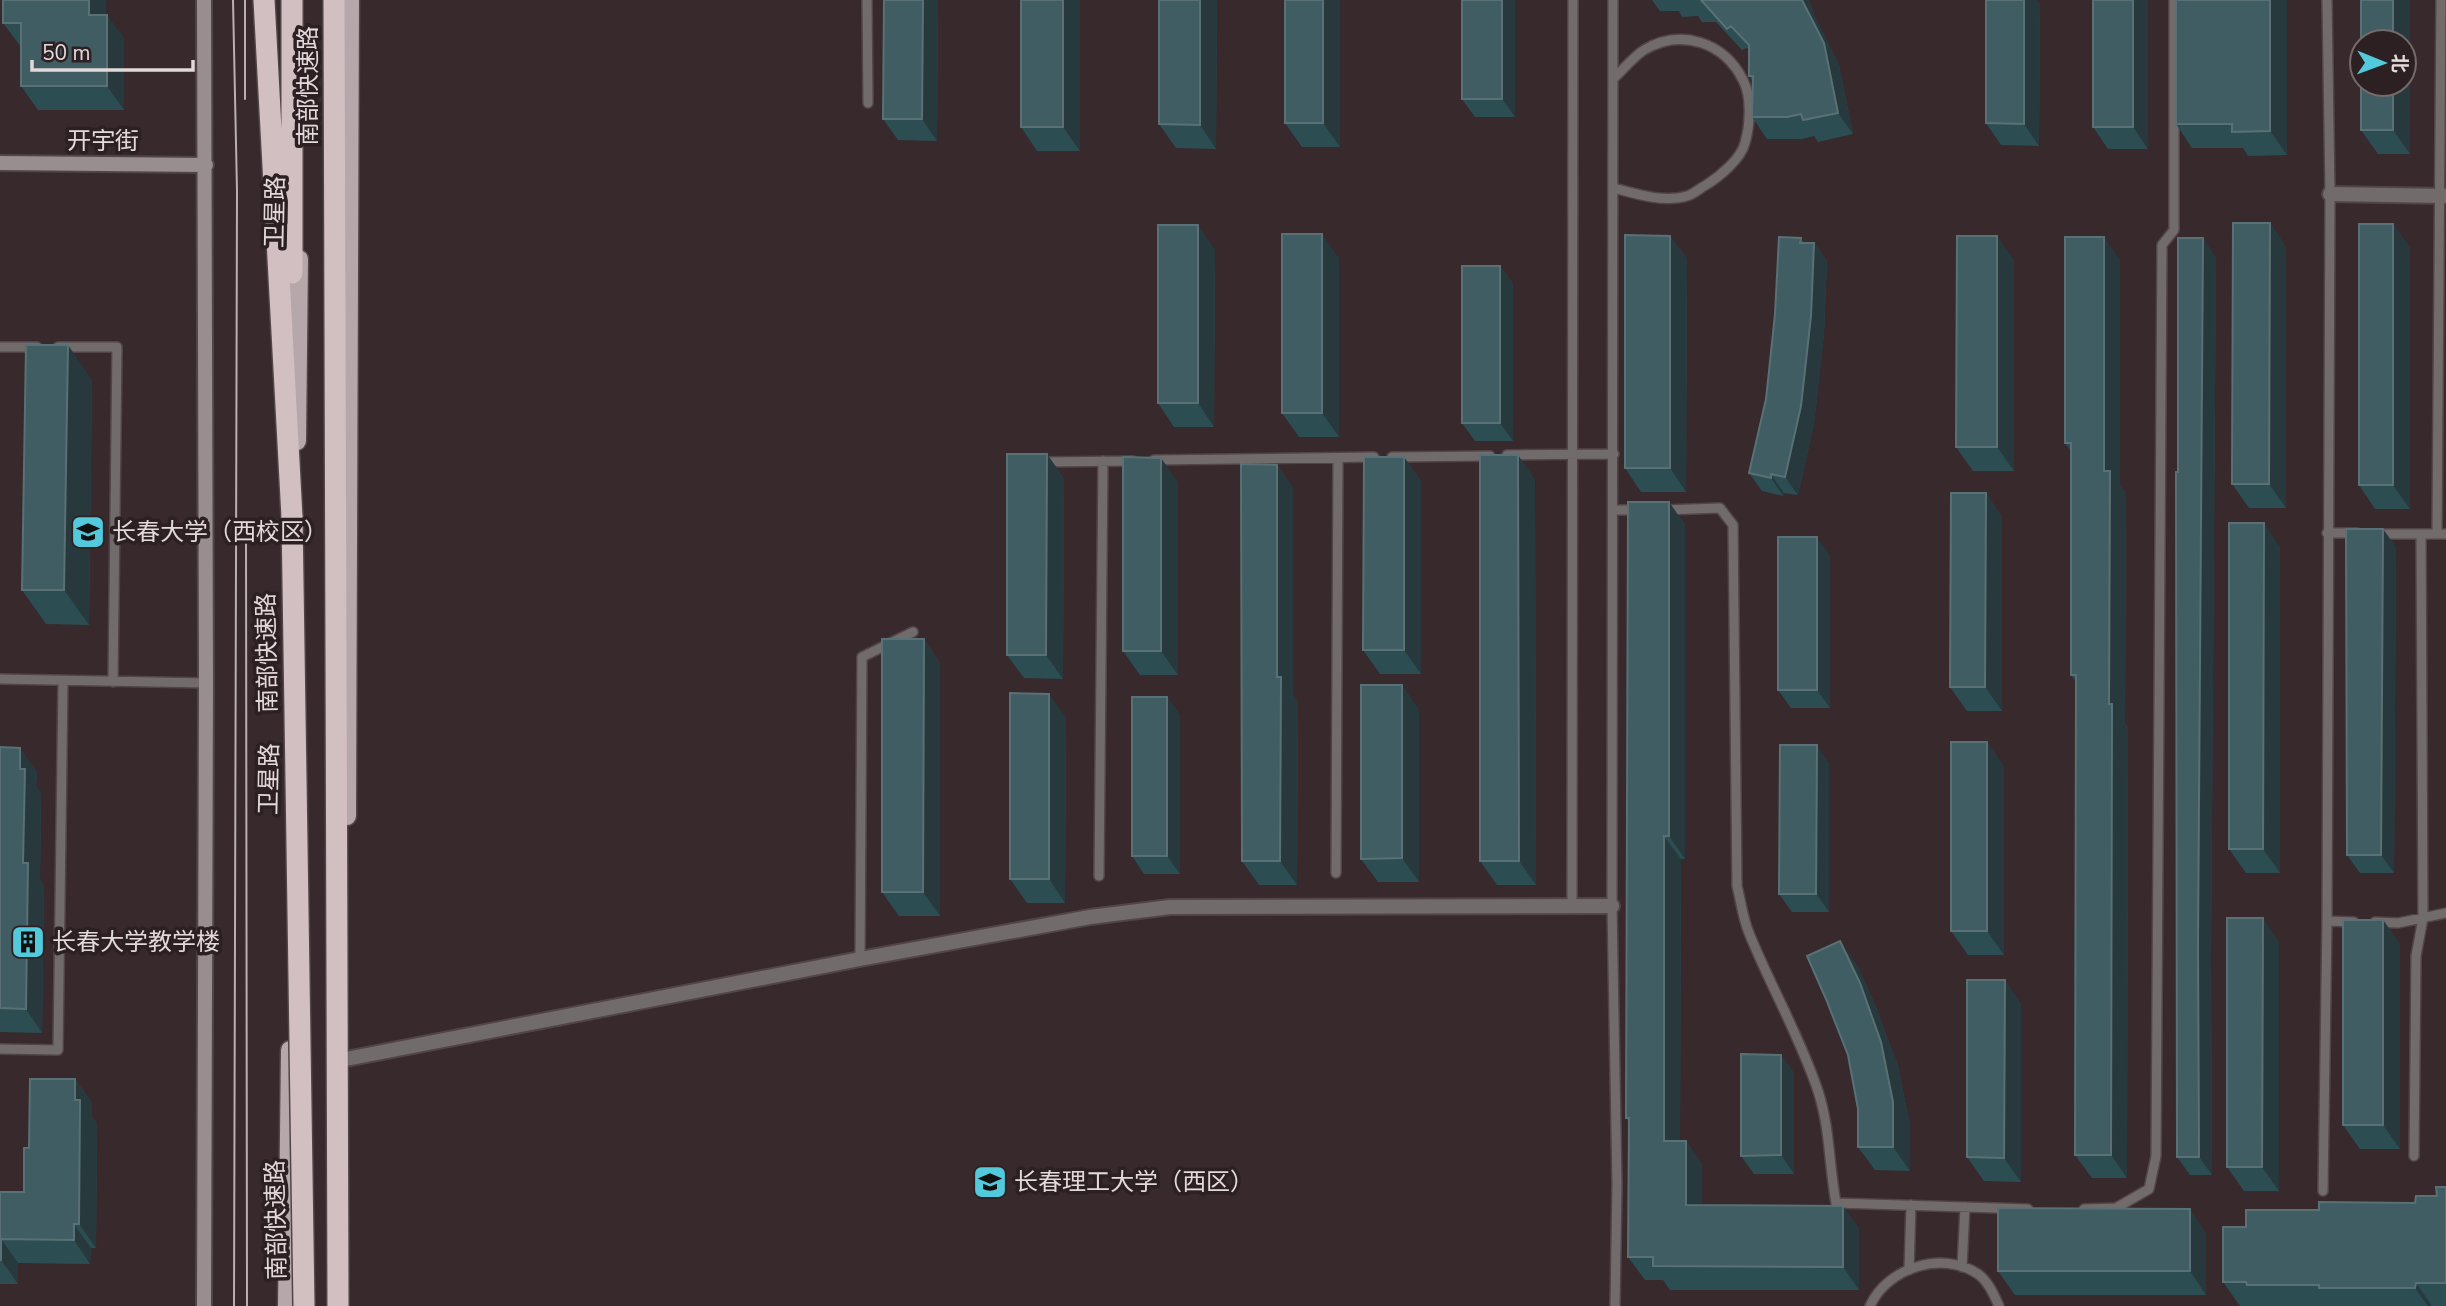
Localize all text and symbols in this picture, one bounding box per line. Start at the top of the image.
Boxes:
street label: 南部快速路 [292,26,324,146]
scale bar [32,28,192,72]
north arrow [2348,28,2418,98]
text: 50 m [42,39,91,67]
text: 北 [2386,54,2412,73]
street label: 开宇街 [67,125,139,157]
street label: 卫星路 [258,176,292,248]
school or university icon: 长春大学（西校区） [69,513,107,551]
place label: 长春大学（西校区） [112,516,328,548]
street label: 南部快速路 [250,593,284,713]
street label: 卫星路 [252,743,286,815]
building icon: 长春大学教学楼 [9,923,47,961]
place label: 长春大学教学楼 [52,926,220,958]
street label: 南部快速路 [259,1160,293,1280]
school or university icon: 长春理工大学（西区） [971,1163,1009,1201]
place label: 长春理工大学（西区） [1014,1166,1254,1198]

